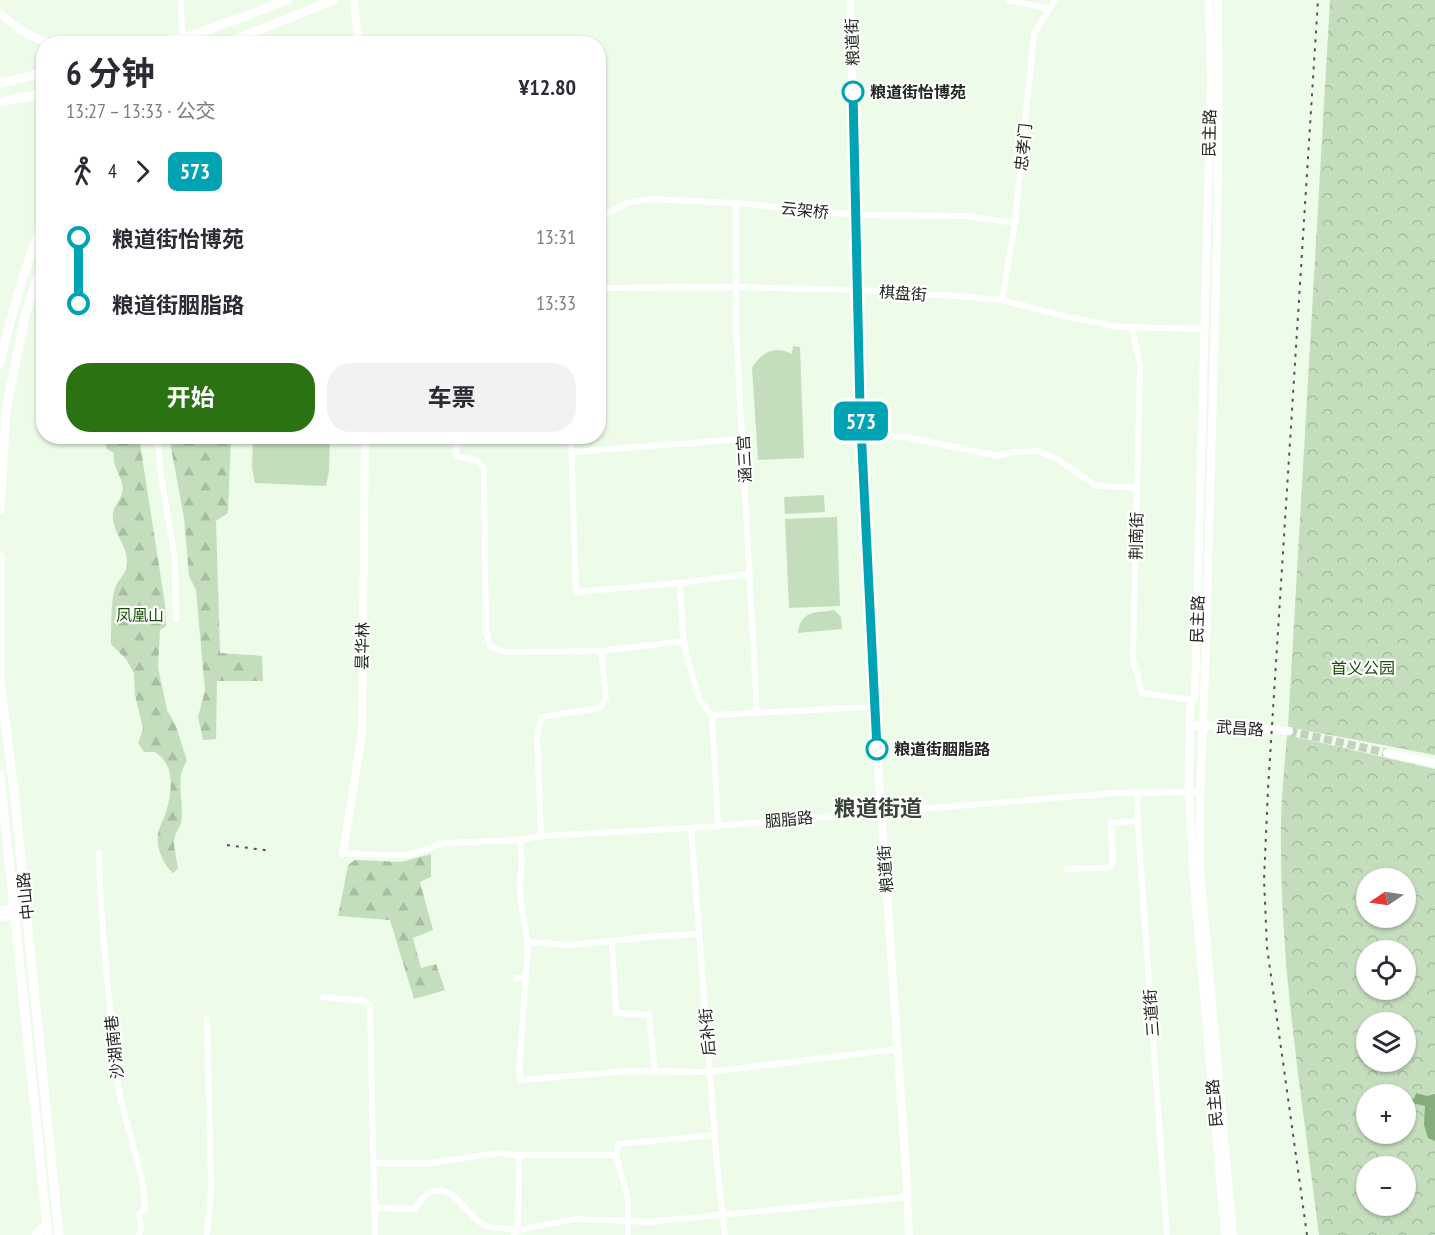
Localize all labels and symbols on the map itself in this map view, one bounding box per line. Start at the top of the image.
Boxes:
street label: 粮道街 [841,18,863,66]
marker: 粮道街怡博苑 [842,81,864,103]
place label: 粮道街怡博苑 [870,82,966,102]
street label: 民主路 [1199,109,1219,157]
street label: 忠孝门 [1011,122,1035,172]
street label: 云架桥 [780,198,830,222]
street label: 棋盘街 [878,281,928,305]
line badge: 573 [826,402,896,440]
street label: 涵三宫 [733,435,755,483]
street label: 荆南街 [1126,512,1146,560]
street label: 民主路 [1186,595,1208,643]
park label: 凤凰山 [116,605,164,625]
street label: 昙华林 [352,622,372,670]
park label: 首义公园 [1331,658,1395,678]
street label: 武昌路 [1215,716,1265,740]
marker: 粮道街胭脂路 [866,738,888,760]
place label: 粮道街胭脂路 [894,739,990,759]
district label: 粮道街道 [834,794,922,822]
street label: 胭脂路 [764,807,814,831]
street label: 粮道街 [873,844,897,894]
north arrow [1356,868,1416,928]
street label: 中山路 [13,871,37,921]
street label: 三道街 [1139,988,1163,1038]
street label: 后补街 [695,1007,719,1057]
street label: 沙湖南巷 [101,1014,127,1080]
street label: 民主路 [1202,1078,1226,1128]

